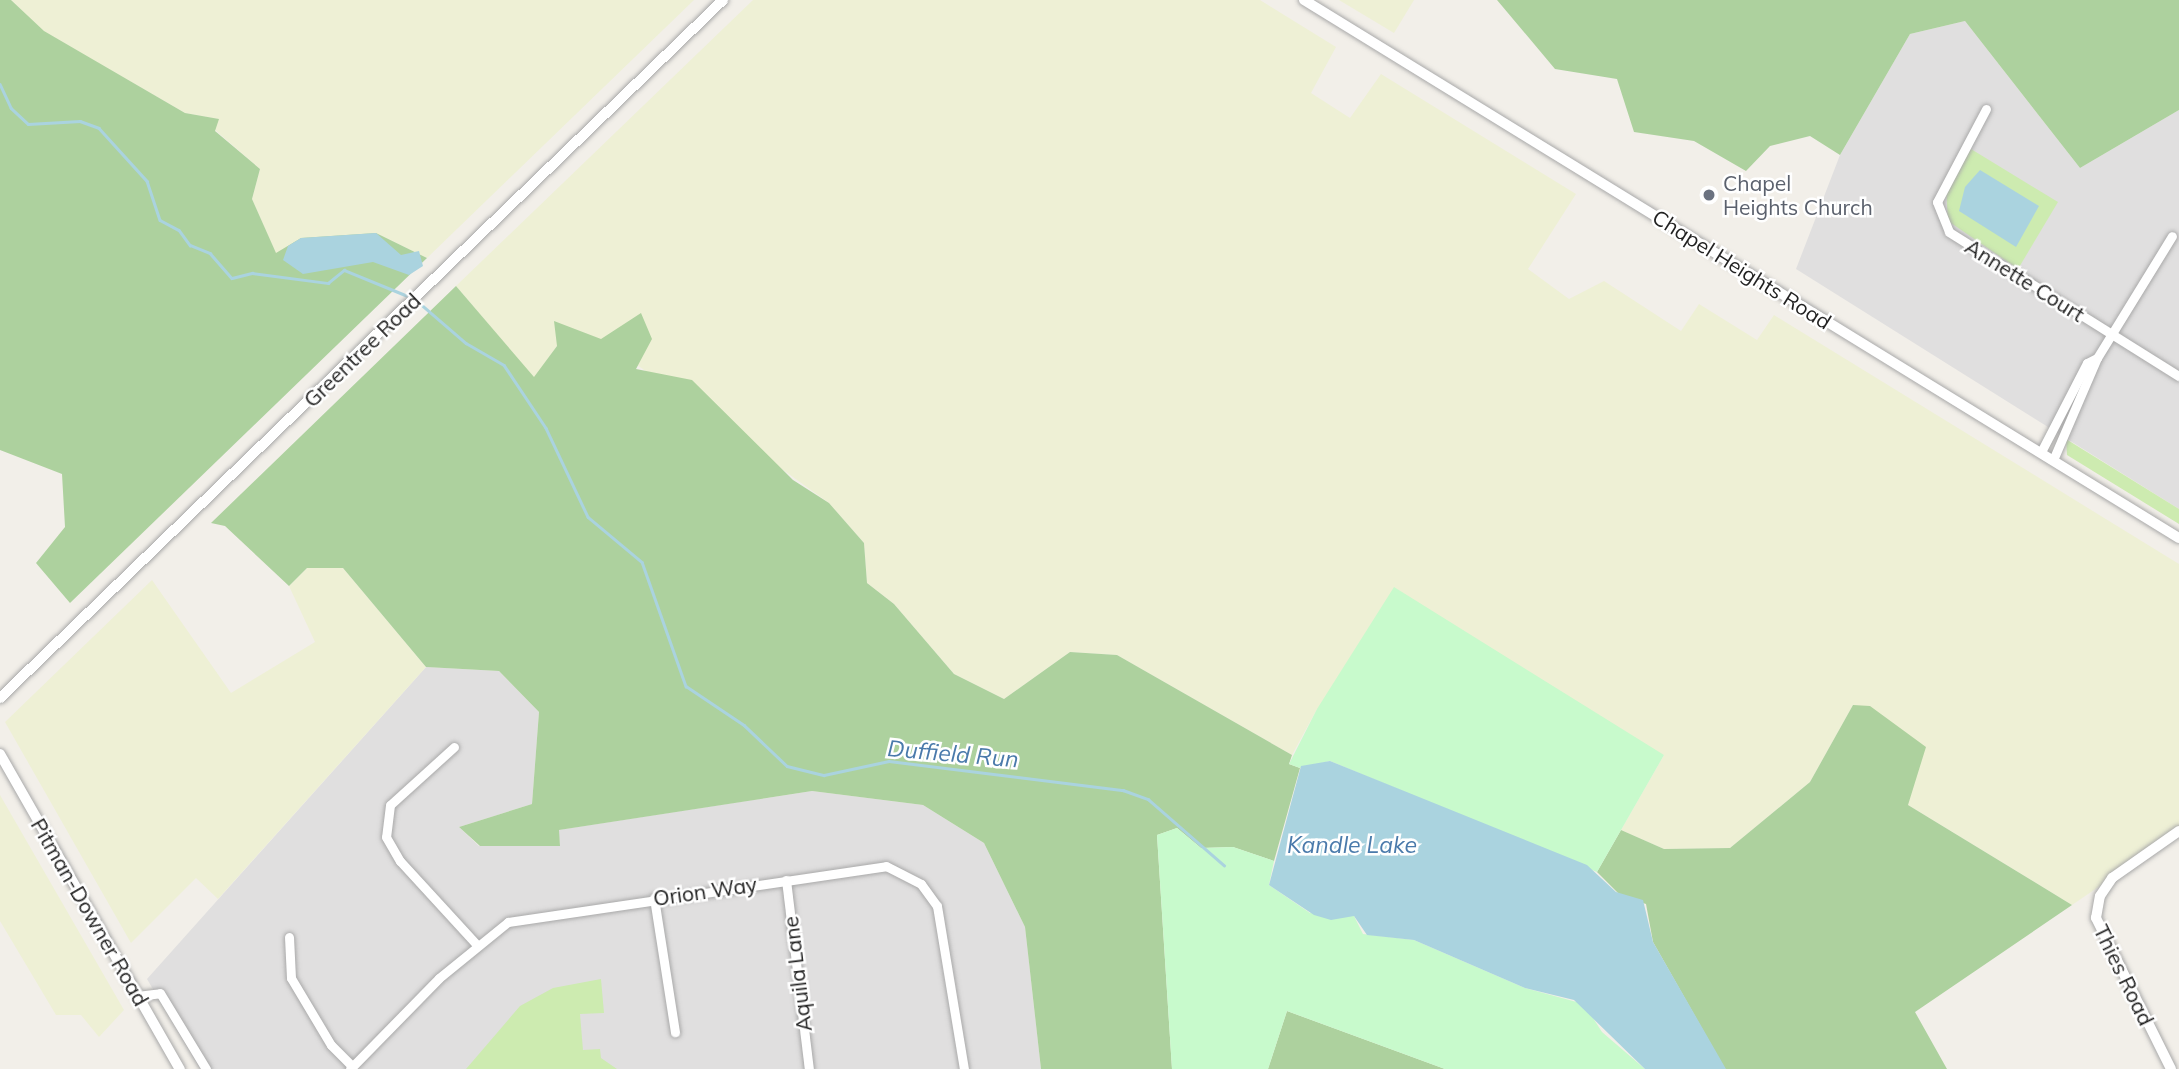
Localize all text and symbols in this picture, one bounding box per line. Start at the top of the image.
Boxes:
place label: Chapel Heights Church [1723,170,1873,220]
marker: Chapel Heights Church [1701,187,1717,203]
street label: Chapel Heights Road [1648,204,1836,334]
street label: Annette Court [1961,233,2089,327]
street label: Greentree Road [298,288,426,412]
water label: Duffield Run [886,735,1020,773]
street label: Pitman-Downer Road [26,814,154,1010]
water label: Kandle Lake [1287,831,1417,859]
street label: Orion Way [652,871,758,911]
street label: Aquila Lane [777,915,817,1033]
street label: Thies Road [2089,921,2159,1029]

